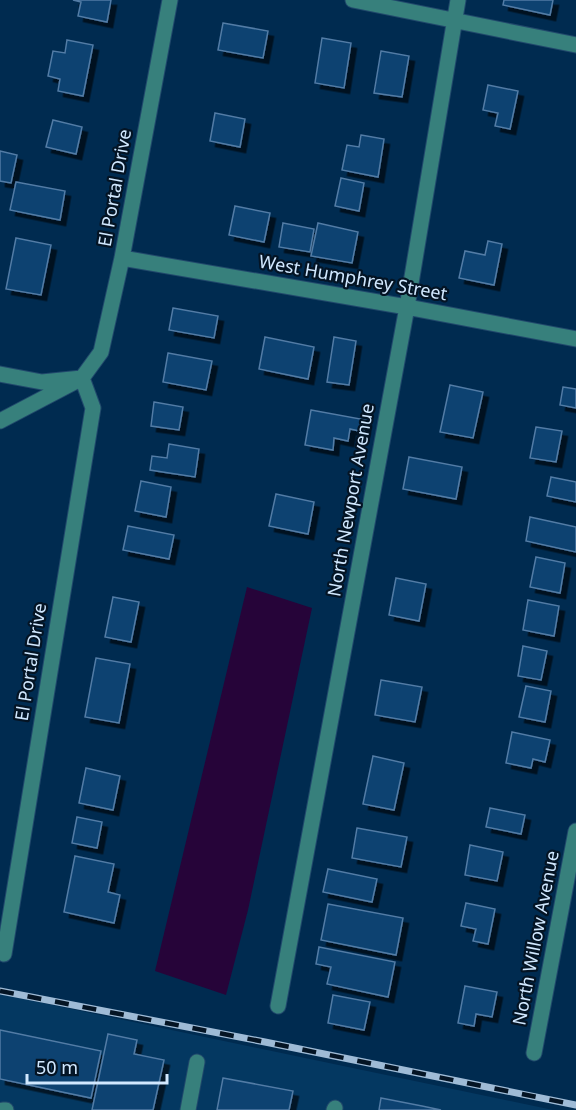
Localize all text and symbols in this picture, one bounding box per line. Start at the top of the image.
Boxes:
street label: El Portal Drive [92,127,136,248]
street label: West Humphrey Street [257,249,450,305]
street label: North Newport Avenue [321,401,379,598]
street label: El Portal Drive [9,601,51,722]
street label: North Willow Avenue [506,848,564,1027]
scale bar [27,1047,166,1085]
text: 50 m [36,1055,78,1079]

